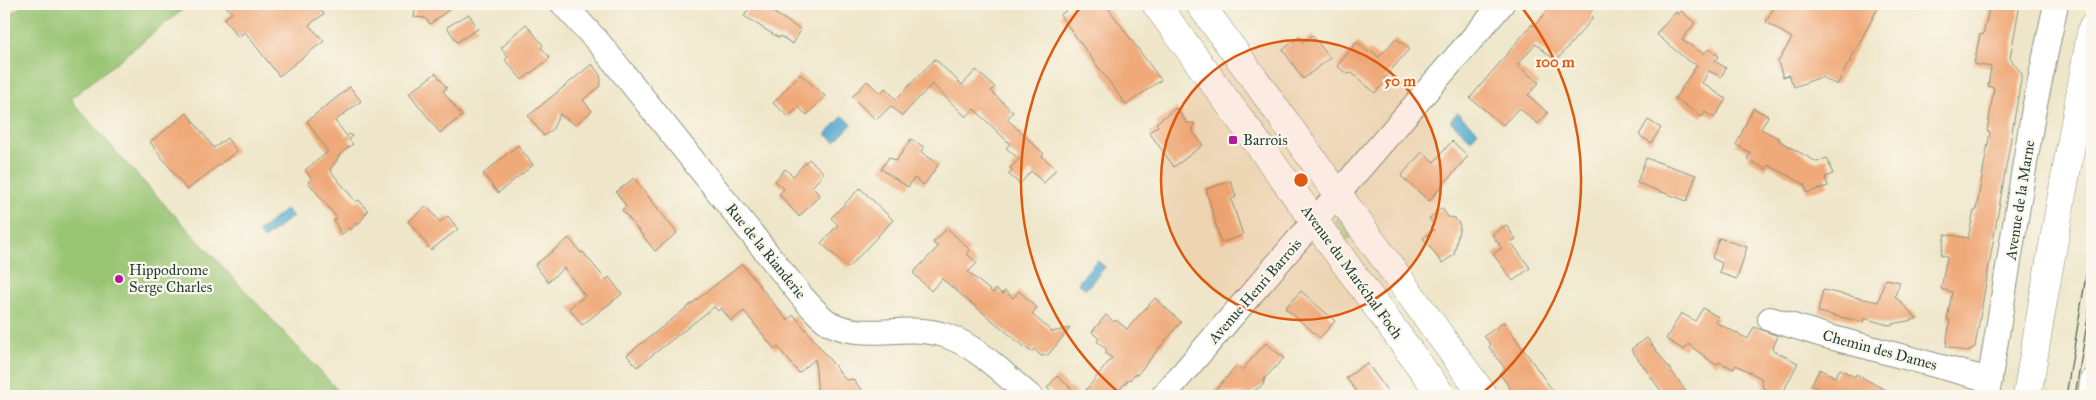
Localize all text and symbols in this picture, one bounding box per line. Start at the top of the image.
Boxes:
text: 100 m [1535,53,1575,71]
text: 50 m [1384,72,1416,90]
place label: Barrois [1243,131,1288,149]
marker: Barrois [1227,134,1239,146]
street label: Avenue de la Marne [2002,139,2038,262]
centre of rings [1292,171,1310,189]
street label: Rue de la Rianderie [722,200,810,302]
street label: Avenue du Maréchal Foch [1297,201,1407,343]
street label: Avenue Henri Barrois [1204,235,1305,348]
place label: Hippodrome Serge Charles [129,261,212,296]
marker: Hippodrome Serge Charles [113,273,125,285]
street label: Chemin des Dames [1821,326,1939,374]

